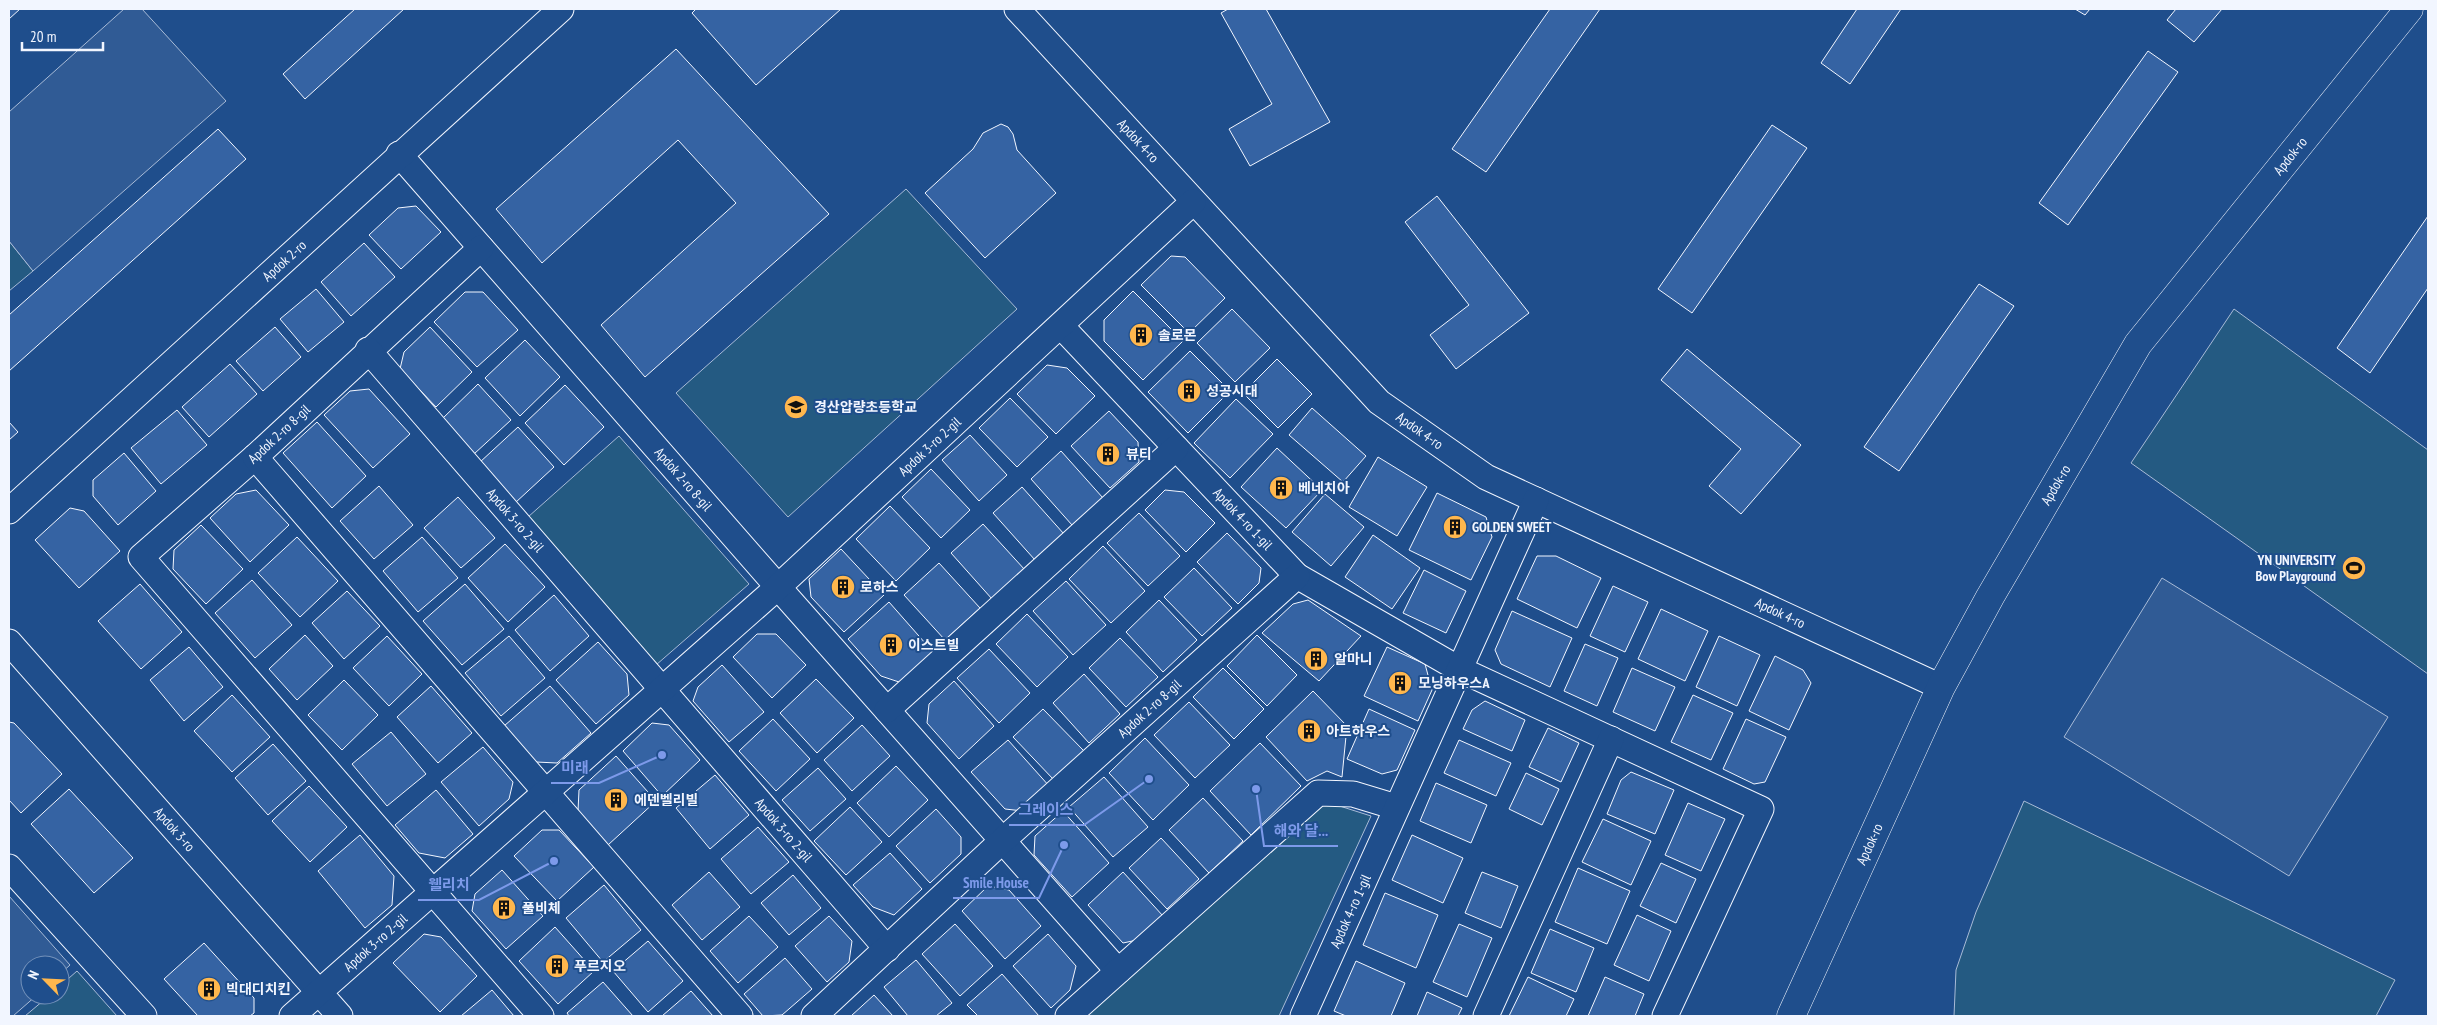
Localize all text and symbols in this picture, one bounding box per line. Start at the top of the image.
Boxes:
scale bar [22,20,104,52]
text: 20 m [30,27,56,46]
street label: Apdok 4-ro [1114,115,1163,166]
street label: Apdok-ro [2269,133,2311,179]
street label: Apdok 2-ro [258,236,310,285]
building icon: 솔로몬 [1128,322,1154,348]
place label: 솔로몬 [1158,326,1197,344]
building icon: 성공시대 [1176,378,1202,404]
place label: 성공시대 [1206,382,1258,400]
school or university icon: 경산압량초등학교 [783,394,809,420]
place label: 경산압량초등학교 [814,398,917,416]
street label: Apdok 2-ro 8-gil [244,400,315,467]
street label: Apdok 4-ro [1393,408,1447,453]
street label: Apdok 3-ro 2-gil [895,412,965,480]
building icon: 뷰티 [1095,441,1121,467]
street label: Apdok 2-ro 8-gil [651,443,717,515]
place label: 뷰티 [1126,445,1152,463]
street label: Apdok-ro [2037,461,2074,508]
building icon: 베네치아 [1268,475,1294,501]
place label: 베네치아 [1298,479,1350,497]
street label: Apdok 3-ro 2-gil [483,484,548,556]
street label: Apdok 4-ro 1-gil [1209,484,1277,554]
building icon: GOLDEN SWEET [1442,514,1468,540]
place label: GOLDEN SWEET [1472,518,1552,536]
place label: YN UNIVERSITY Bow Playground [2255,551,2336,585]
sports icon: YN UNIVERSITY Bow Playground [2341,555,2367,581]
building icon: 로하스 [830,574,856,600]
place label: 로하스 [860,578,899,596]
street label: Apdok 4-ro [1752,593,1808,632]
building icon: 이스트빌 [878,632,904,658]
place label: 이스트빌 [908,636,960,654]
building icon: 알마니 [1303,646,1329,672]
place label: 알마니 [1334,650,1373,668]
building icon: 모닝하우스A [1387,670,1413,696]
place label: 모닝하우스A [1418,674,1490,692]
street label: Apdok 2-ro 8-gil [1114,675,1185,742]
building icon: 아트하우스 [1296,718,1322,744]
place label: 아트하우스 [1326,722,1391,740]
callout: 미래 [551,753,599,783]
text: 미래 [561,758,589,777]
building icon: 에덴벨리빌 [603,787,629,813]
place label: 에덴벨리빌 [634,791,698,809]
street label: Apdok 3-ro 2-gil [751,794,817,866]
callout: 그레이스 [1009,795,1084,825]
text: 그레이스 [1018,800,1074,819]
street label: Apdok 3-ro [150,803,199,855]
callout: 해와 달... [1264,816,1338,846]
street label: Apdok-ro [1852,820,1887,868]
text: 해와 달... [1274,821,1328,840]
callout: Smile House [953,868,1039,898]
callout: 웰리치 [418,870,479,900]
street label: Apdok 4-ro 1-gil [1326,871,1375,951]
text: Smile House [963,873,1029,892]
text: 웰리치 [428,875,470,894]
building icon: 풀비체 [491,895,517,921]
place label: 풀비체 [522,899,561,917]
street label: Apdok 3-ro 2-gil [340,909,411,975]
building icon: 푸르지오 [544,953,570,979]
north arrow [20,955,70,1005]
place label: 푸르지오 [574,957,626,975]
text: N [23,968,43,982]
building icon: 빅대디치킨 [196,976,222,1002]
place label: 빅대디치킨 [226,980,290,998]

